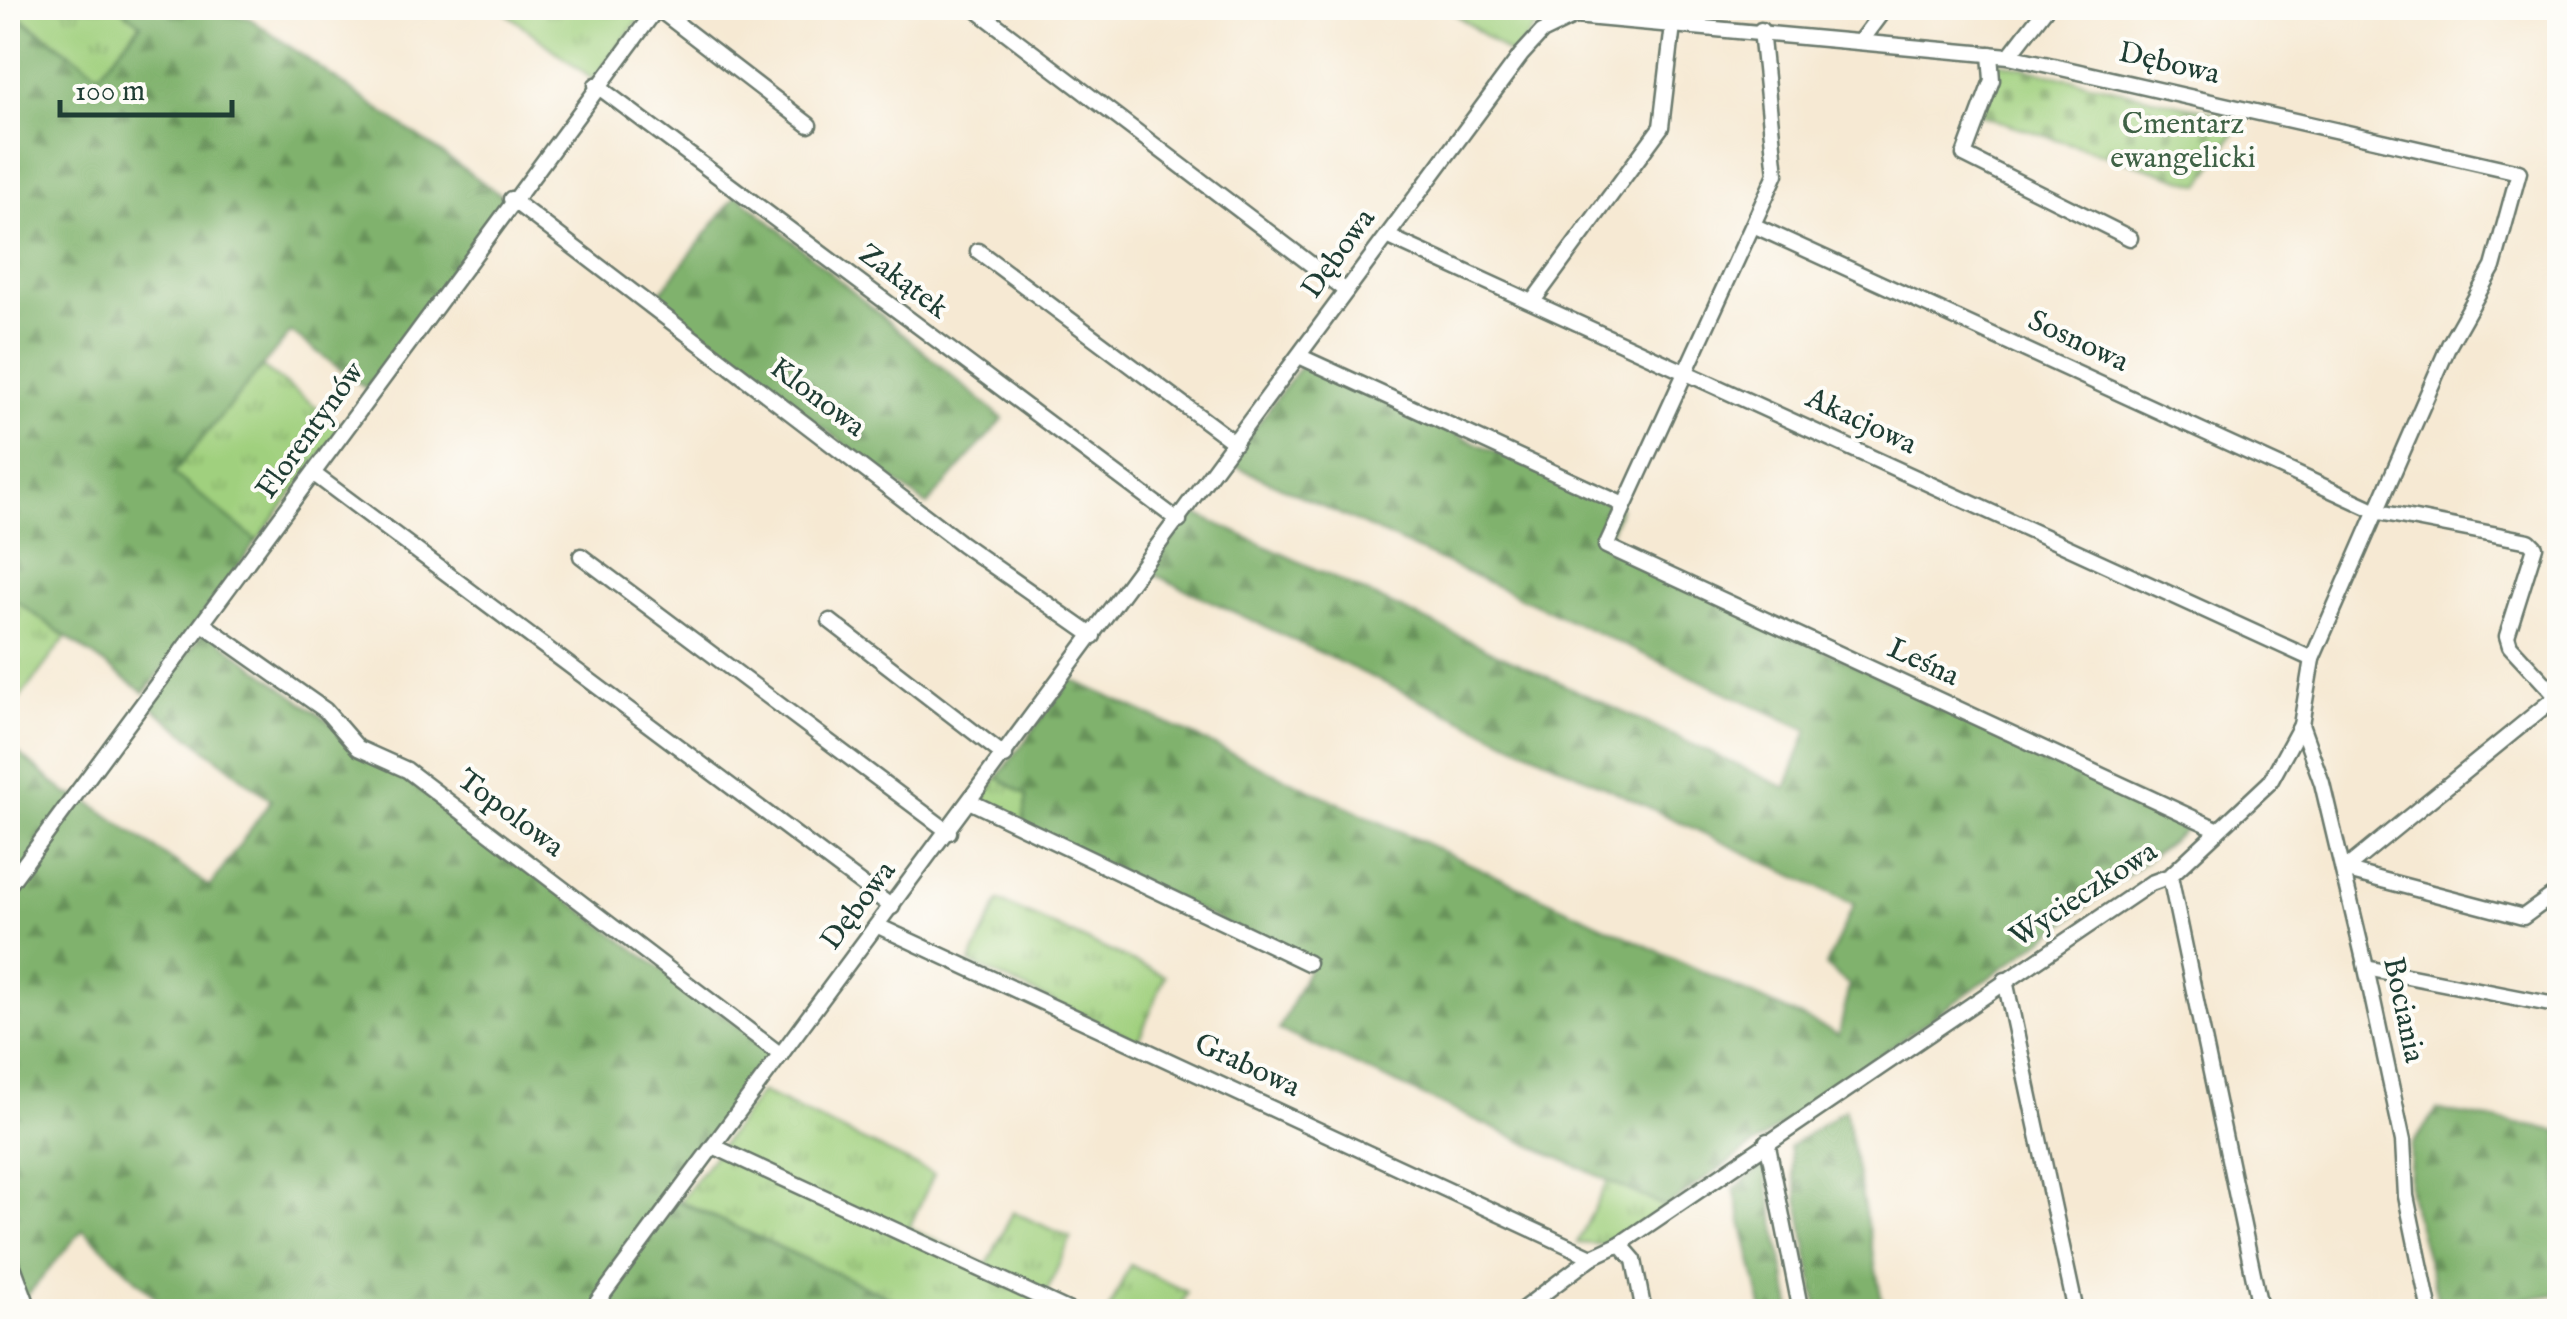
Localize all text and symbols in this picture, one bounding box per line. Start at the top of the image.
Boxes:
street label: Dębowa [2115,34,2223,94]
scale bar [60,55,232,117]
text: 100 m [75,73,145,111]
park label: Cmentarz ewangelicki [2110,106,2256,178]
street label: Dębowa [1294,201,1384,307]
street label: Zakątek [850,236,956,329]
street label: Sosnowa [2022,302,2134,382]
street label: Klonowa [762,350,873,446]
street label: Florentynów [248,354,374,507]
street label: Akacjowa [1799,379,1922,464]
street label: Leśna [1881,630,1965,696]
street label: Topolowa [449,761,571,867]
street label: Wycieczkowa [2003,833,2165,957]
street label: Dębowa [813,854,905,958]
street label: Bociania [2373,954,2433,1066]
street label: Grabowa [1188,1025,1306,1107]

